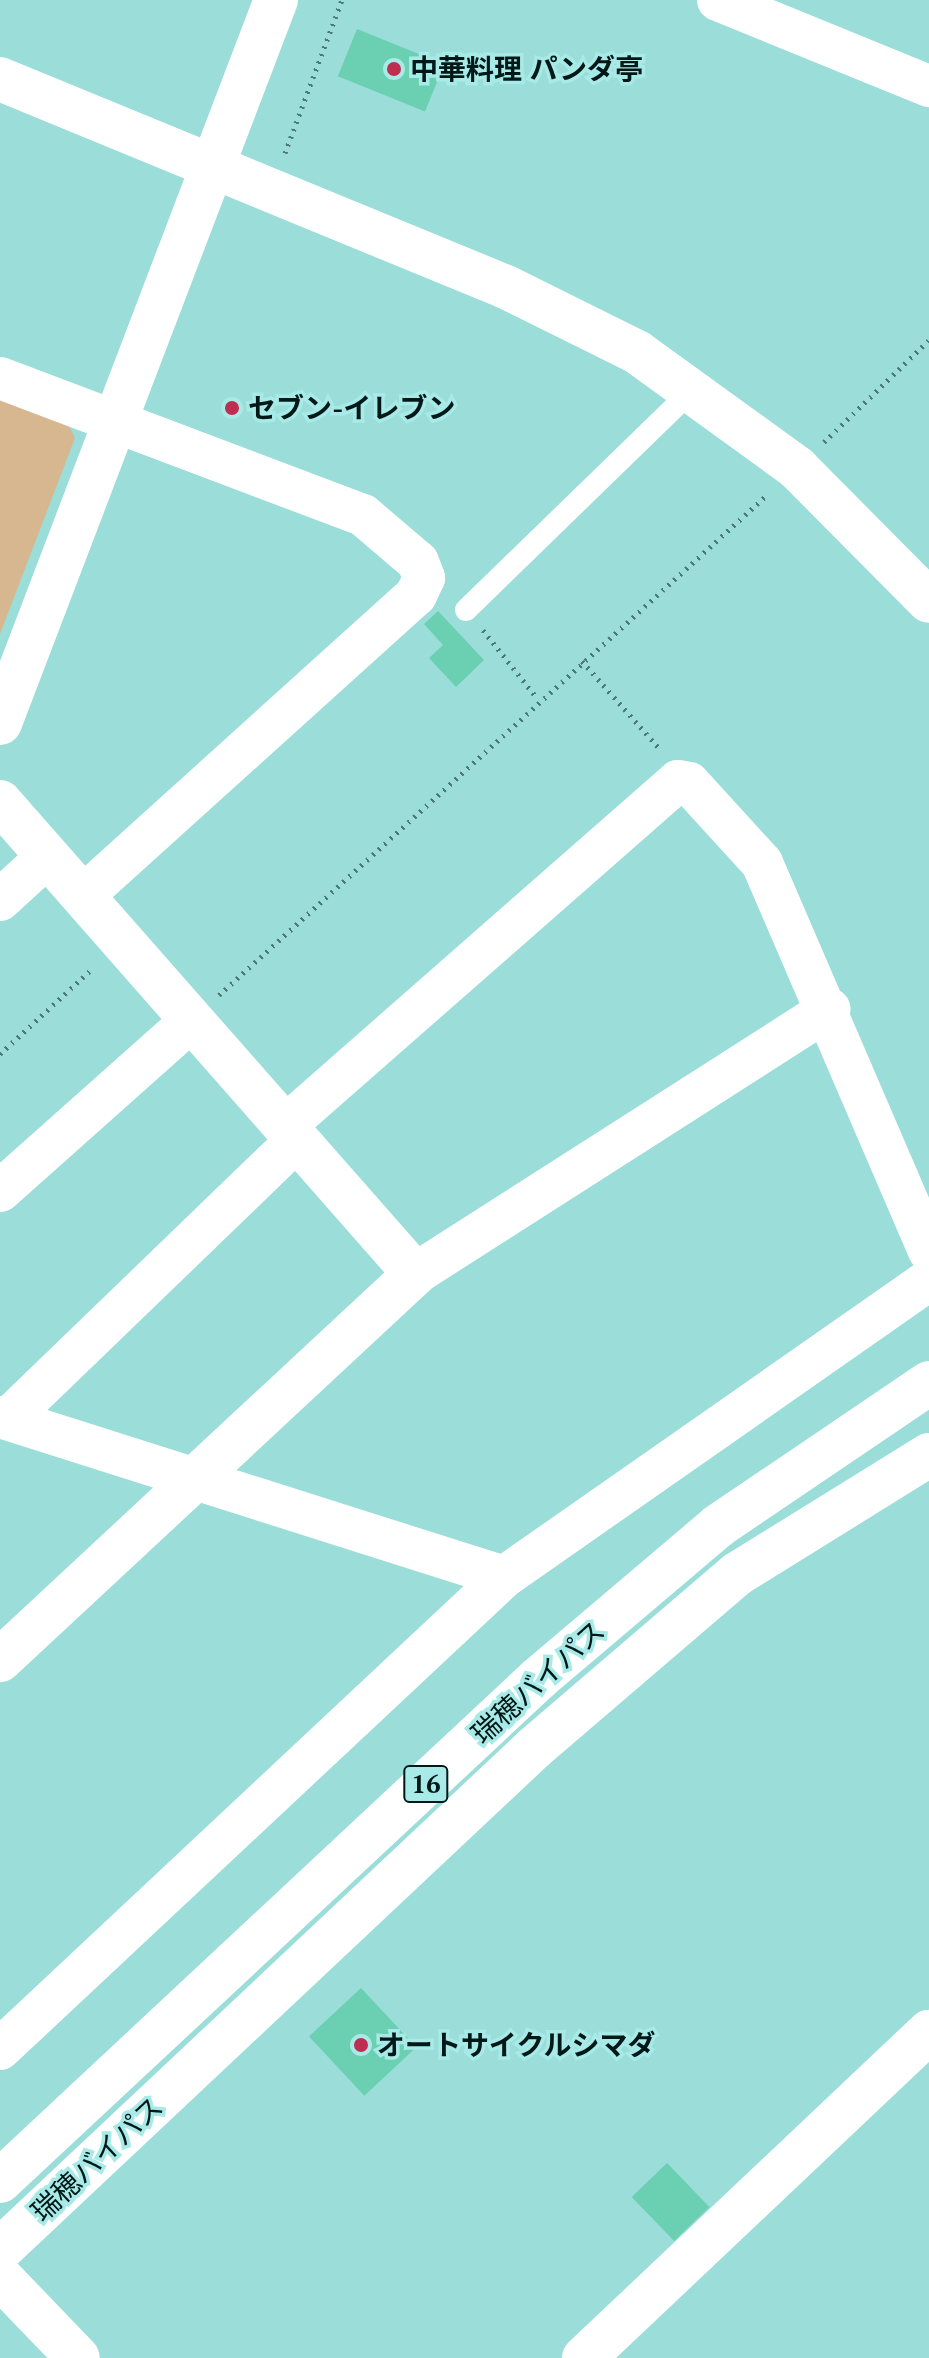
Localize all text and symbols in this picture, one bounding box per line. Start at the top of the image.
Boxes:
place label: 中華料理 パンダ亭 [410,52,642,86]
marker: 中華料理 パンダ亭 [385,60,403,78]
place label: セブン-イレブン [248,391,456,425]
marker: セブン-イレブン [223,399,241,417]
street label: 瑞穂バイパス [464,1613,612,1751]
road number: 16 [402,1762,450,1806]
place label: オートサイクルシマダ [377,2028,657,2062]
marker: オートサイクルシマダ [352,2036,370,2054]
street label: 瑞穂バイパス [24,2089,170,2229]

